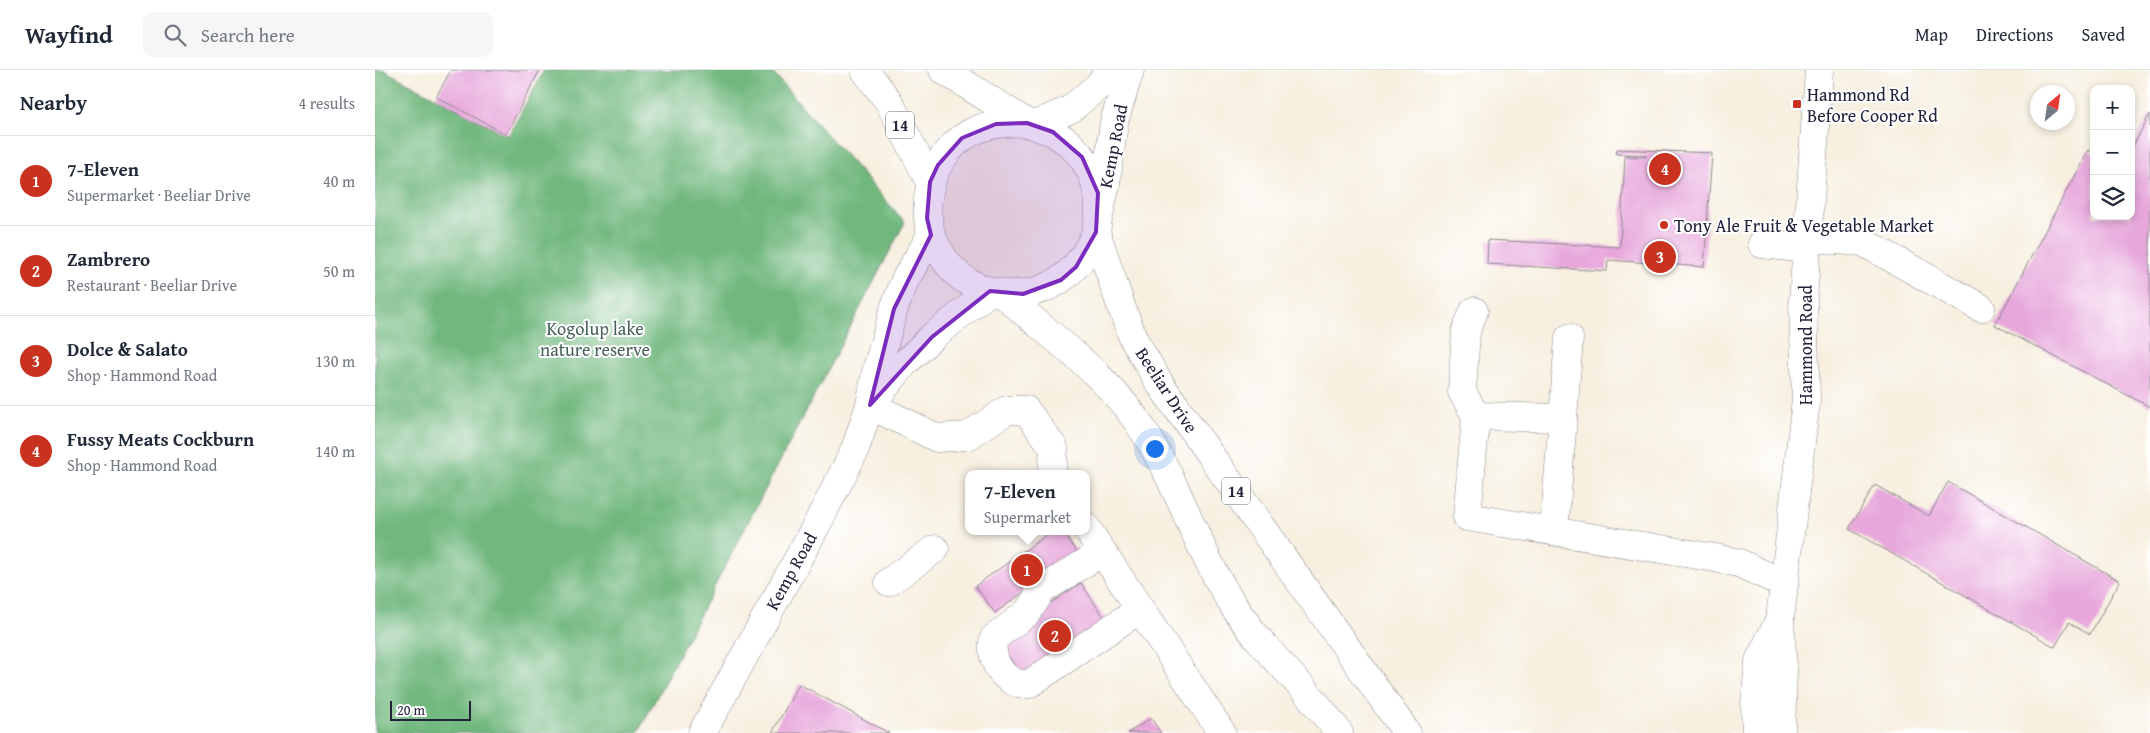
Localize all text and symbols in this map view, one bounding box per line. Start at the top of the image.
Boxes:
search box [143,12,493,57]
text: Wayfind [25,17,113,52]
icon: search [161,21,189,49]
text: Search here [201,21,295,49]
text: Map [1915,21,1948,48]
text: Directions [1976,21,2053,48]
text: Saved [2081,21,2125,48]
place label: Hammond Rd Before Cooper Rd [1807,81,1938,129]
north arrow [2030,85,2075,130]
map controls [2090,85,2135,220]
button: + [2090,85,2135,130]
text: Nearby [20,87,87,118]
text: 4 results [298,91,355,115]
marker: Hammond Rd Before Cooper Rd [1791,98,1803,110]
street label: Kemp Road [1092,101,1134,190]
road number: 14 [886,112,914,138]
button: − [2090,130,2135,175]
pin: 4 [1649,150,1681,188]
text: 7-Eleven [67,155,139,183]
text: 1 [32,169,40,193]
text: 40 m [323,169,355,193]
button: layers [2090,175,2135,220]
text: Supermarket · Beeliar Drive [67,183,251,207]
place label: Tony Ale Fruit & Vegetable Market [1674,212,1935,239]
marker: Tony Ale Fruit & Vegetable Market [1658,219,1670,231]
pin: 3 [1644,238,1676,276]
text: Zambrero [67,245,150,273]
text: 2 [32,259,40,283]
text: 50 m [323,259,355,283]
text: Restaurant · Beeliar Drive [67,273,237,297]
street label: Hammond Road [1792,284,1819,405]
park label: Kogolup lake nature reserve [540,315,650,363]
text: Dolce & Salato [67,335,188,363]
street label: Beeliar Drive [1129,342,1205,438]
text: 3 [32,349,40,373]
text: 130 m [315,349,355,373]
text: Shop · Hammond Road [67,363,217,387]
text: Fussy Meats Cockburn [67,425,254,453]
your location [1142,436,1168,462]
text: 4 [32,439,40,463]
text: 140 m [315,439,355,463]
text: Shop · Hammond Road [67,453,217,477]
popup [965,470,1090,535]
text: 7-Eleven [984,477,1056,505]
road number: 14 [1222,478,1250,504]
text: Supermarket [984,505,1071,529]
street label: Kemp Road [759,527,824,615]
pin: 1 [1011,551,1043,589]
pin: 2 [1039,617,1071,655]
scale bar [390,698,471,721]
text: 20 m [397,700,425,720]

